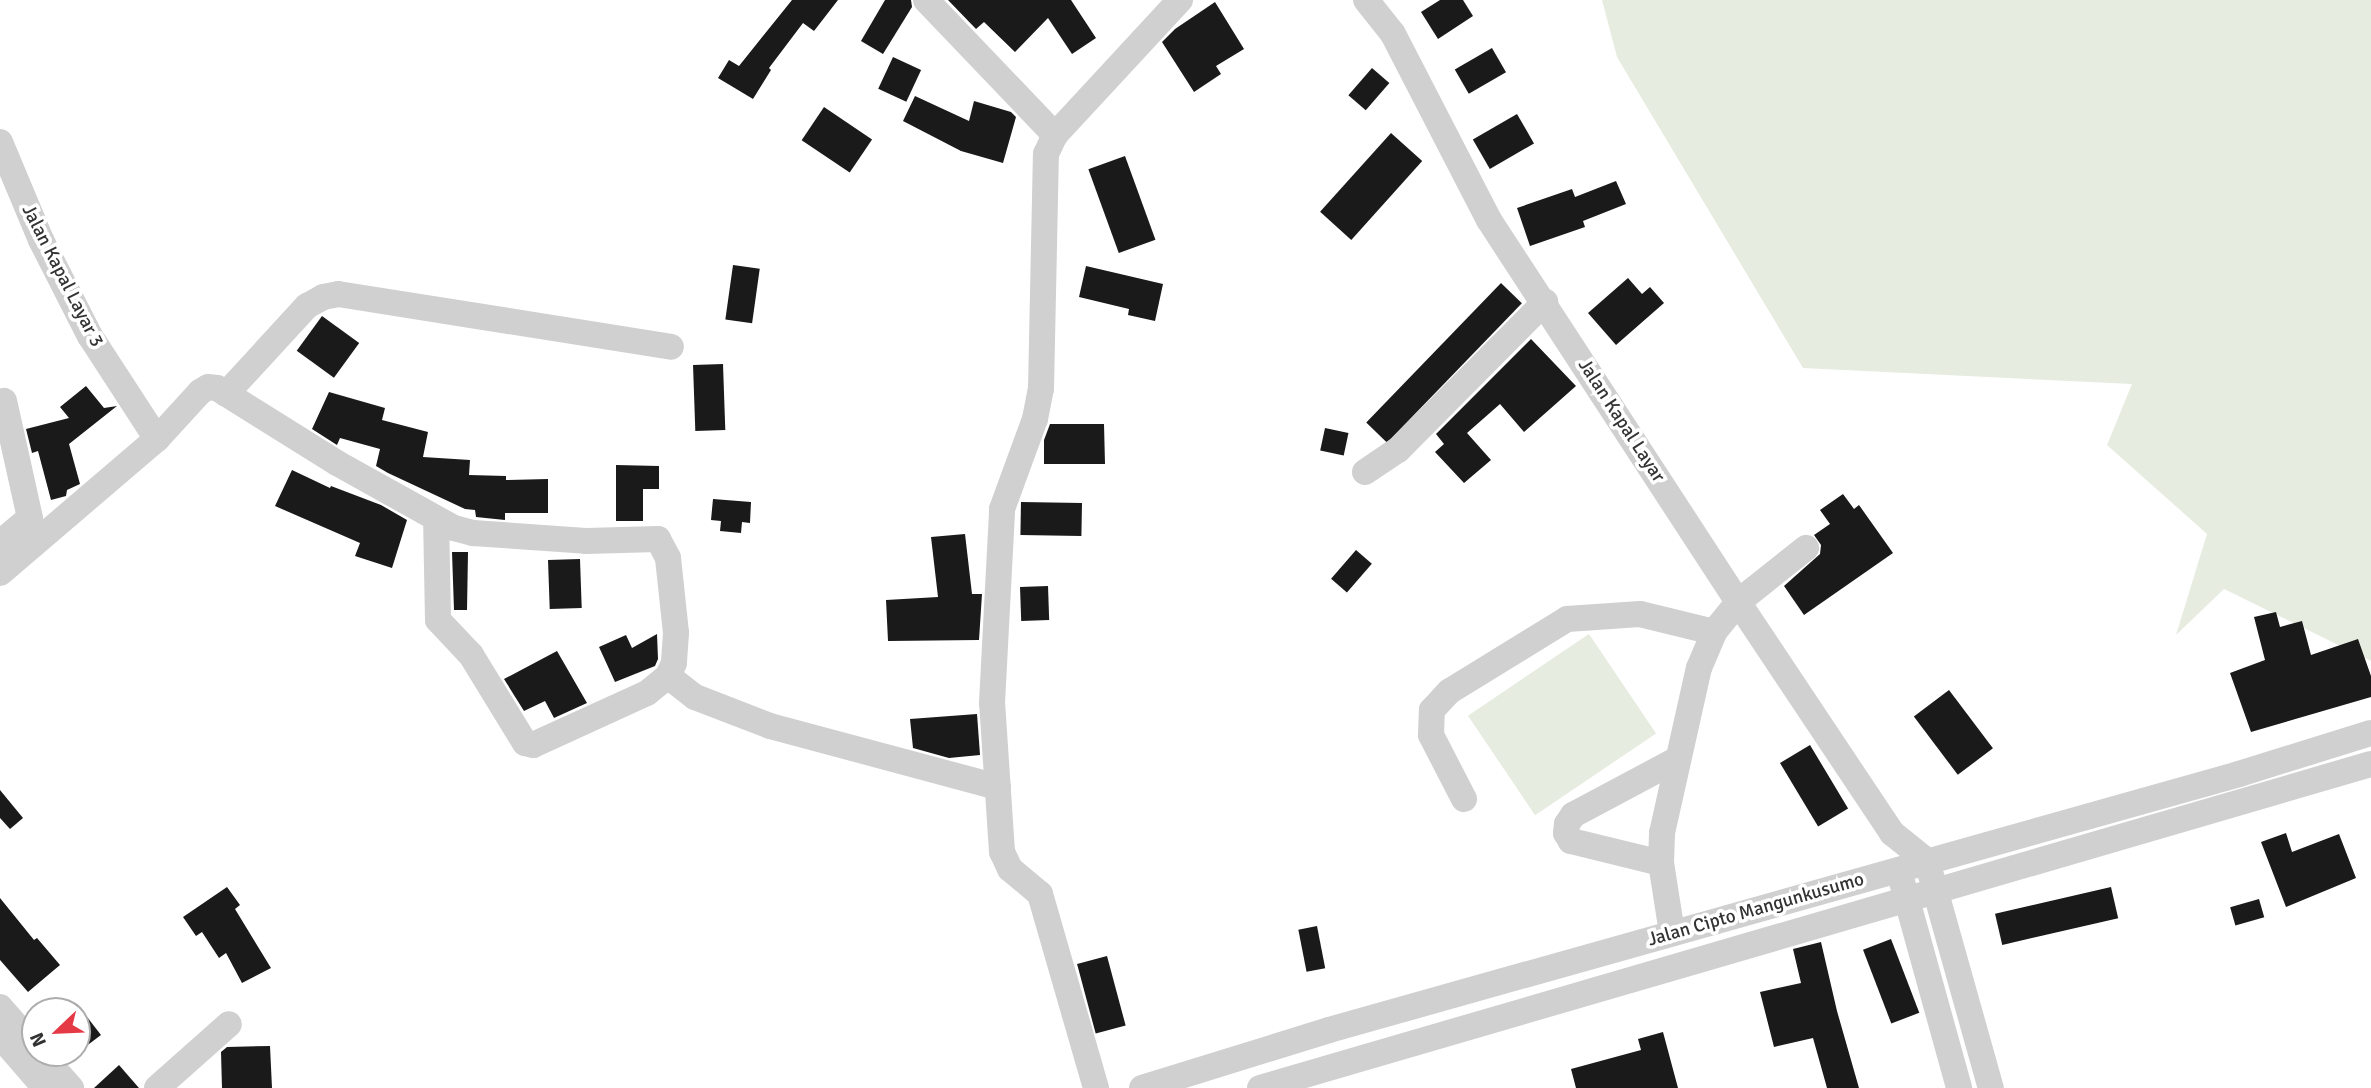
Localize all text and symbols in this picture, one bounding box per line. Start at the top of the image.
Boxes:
street label: Jalan Kapal Layar 3 [16,201,108,351]
street label: Jalan Kapal Layar [1573,355,1669,487]
street label: Jalan Cipto Mangunkusumo [1645,868,1867,952]
north arrow [21,997,91,1067]
text: N [25,1029,52,1050]

